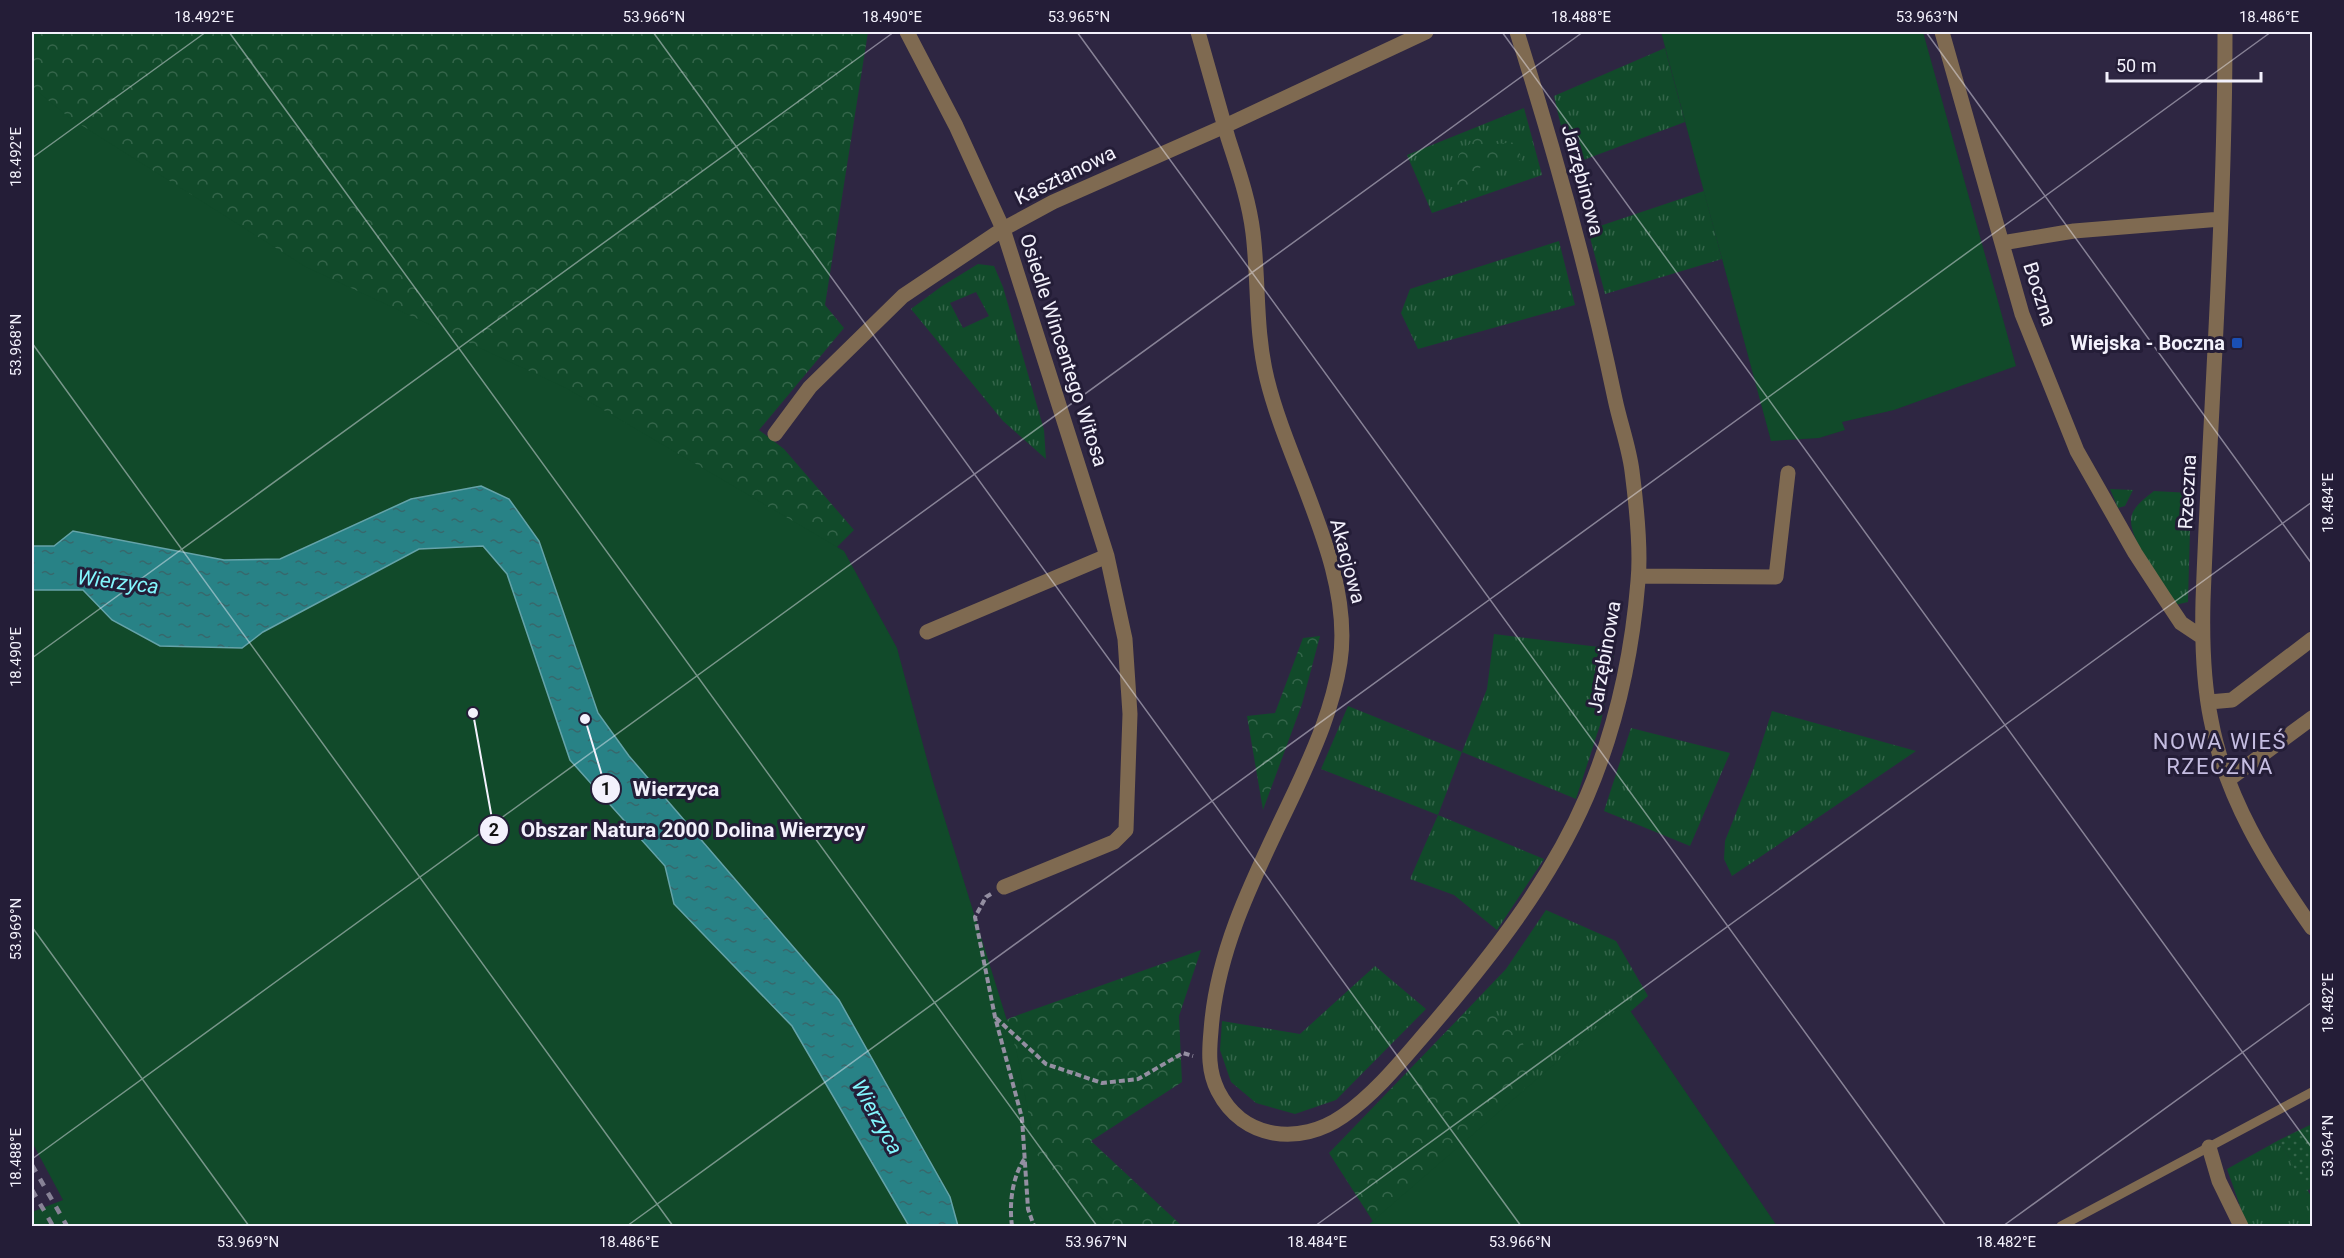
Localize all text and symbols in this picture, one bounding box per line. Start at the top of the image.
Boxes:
text: 18.492°E [174,8,235,26]
text: 53.966°N [623,8,685,26]
text: 18.490°E [862,8,923,26]
text: 53.965°N [1048,8,1110,26]
text: 18.488°E [1551,8,1612,26]
text: 53.963°N [1896,8,1958,26]
text: 18.486°E [2239,8,2300,26]
scale bar [2107,45,2262,83]
text: 50 m [2116,55,2156,76]
street label: Jarzębinowa [1557,122,1609,238]
text: 18.492°E [7,126,25,187]
street label: Kasztanowa [1011,140,1119,210]
street label: Osiedle Wincentego Witosa [1015,231,1113,469]
street label: Boczna [2018,259,2062,329]
text: 53.968°N [7,314,25,376]
place label: Wiejska - Boczna [2070,331,2225,355]
marker: Wiejska - Boczna [2230,336,2244,350]
street label: Rzeczna [2173,454,2201,530]
text: 18.484°E [2319,472,2337,533]
street label: Akacjowa [1325,516,1371,606]
water label: Wierzyca [76,565,160,599]
street label: Jarzębinowa [1582,599,1626,715]
text: 18.490°E [7,626,25,687]
district label: NOWA WIEŚ RZECZNA [2153,728,2287,779]
callout: Wierzyca [591,769,731,808]
text: Wierzyca [633,777,719,801]
text: 1 [601,778,611,799]
callout: Obszar Natura 2000 Dolina Wierzycy [479,811,877,850]
text: Obszar Natura 2000 Dolina Wierzycy [521,818,866,842]
text: 2 [489,819,499,840]
text: 53.969°N [7,898,25,960]
text: 18.482°E [2319,972,2337,1033]
water label: Wierzyca [847,1075,907,1159]
text: 53.964°N [2319,1115,2337,1177]
text: 18.488°E [7,1127,25,1188]
text: 53.969°N [217,1233,279,1251]
text: 18.486°E [599,1233,660,1251]
text: 53.967°N [1065,1233,1127,1251]
text: 18.484°E [1287,1233,1348,1251]
text: 53.966°N [1489,1233,1551,1251]
text: 18.482°E [1976,1233,2037,1251]

